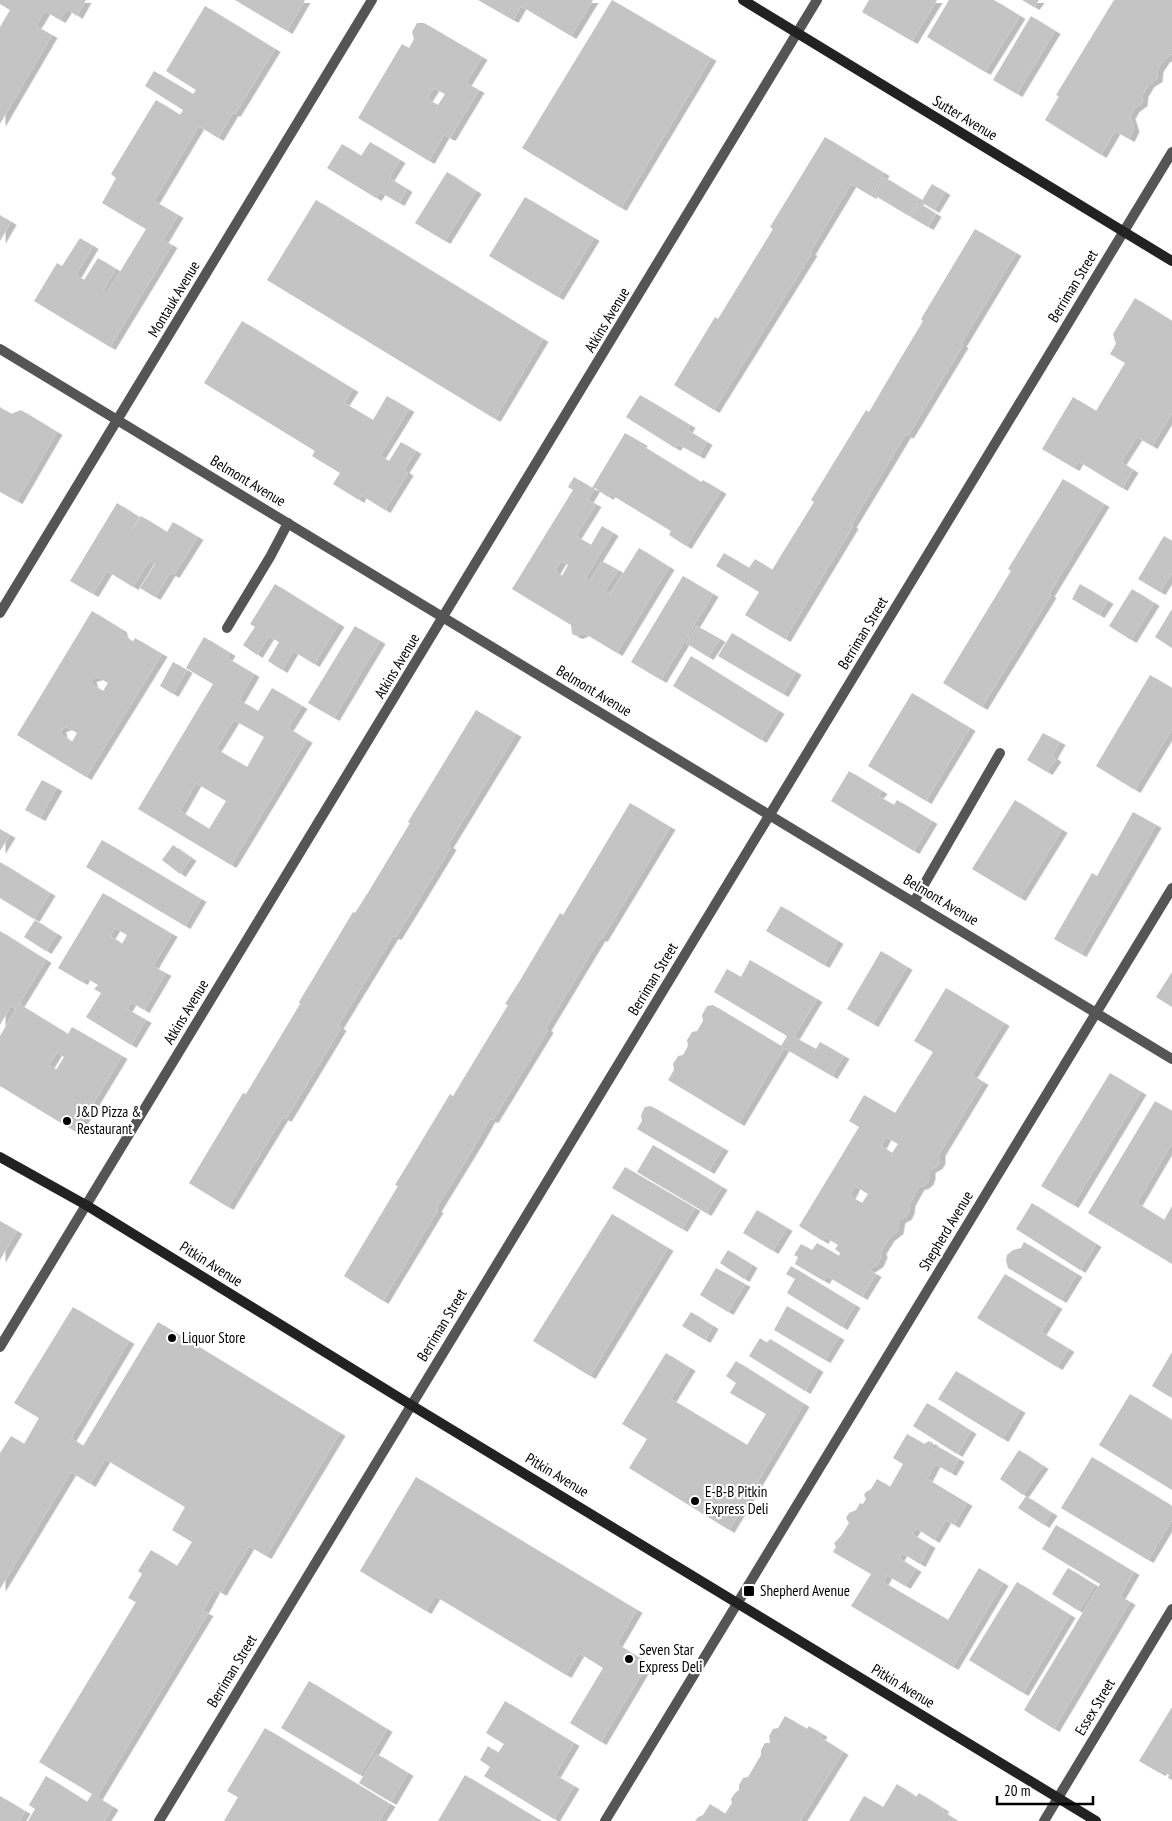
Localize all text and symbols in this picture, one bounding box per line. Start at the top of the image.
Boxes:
street label: Sutter Avenue [929,91,1001,144]
street label: Berriman Street [1043,246,1102,325]
street label: Montauk Avenue [143,257,204,340]
street label: Atkins Avenue [580,284,633,356]
street label: Belmont Avenue [207,451,289,510]
street label: Berriman Street [833,593,892,672]
street label: Atkins Avenue [370,630,423,702]
street label: Belmont Avenue [553,661,635,720]
street label: Belmont Avenue [900,870,982,929]
street label: Berriman Street [623,939,682,1018]
street label: Atkins Avenue [159,976,212,1048]
place label: J&D Pizza & Restaurant [76,1102,141,1138]
marker: J&D Pizza & Restaurant [61,1115,73,1127]
street label: Shepherd Avenue [914,1187,977,1274]
street label: Pitkin Avenue [176,1237,246,1290]
street label: Berriman Street [412,1285,471,1364]
place label: Liquor Store [182,1328,245,1347]
marker: Liquor Store [166,1332,178,1344]
street label: Pitkin Avenue [522,1448,592,1501]
place label: E-B-B Pitkin Express Deli [705,1482,769,1518]
marker: E-B-B Pitkin Express Deli [689,1495,701,1507]
place label: Shepherd Avenue [760,1581,850,1600]
marker: Shepherd Avenue [742,1584,756,1598]
street label: Berriman Street [202,1631,261,1710]
place label: Seven Star Express Deli [639,1640,703,1676]
marker: Seven Star Express Deli [623,1653,635,1665]
street label: Pitkin Avenue [868,1659,938,1712]
street label: Essex Street [1070,1675,1119,1738]
scale bar [997,1774,1093,1806]
text: 20 m [1004,1781,1030,1800]

